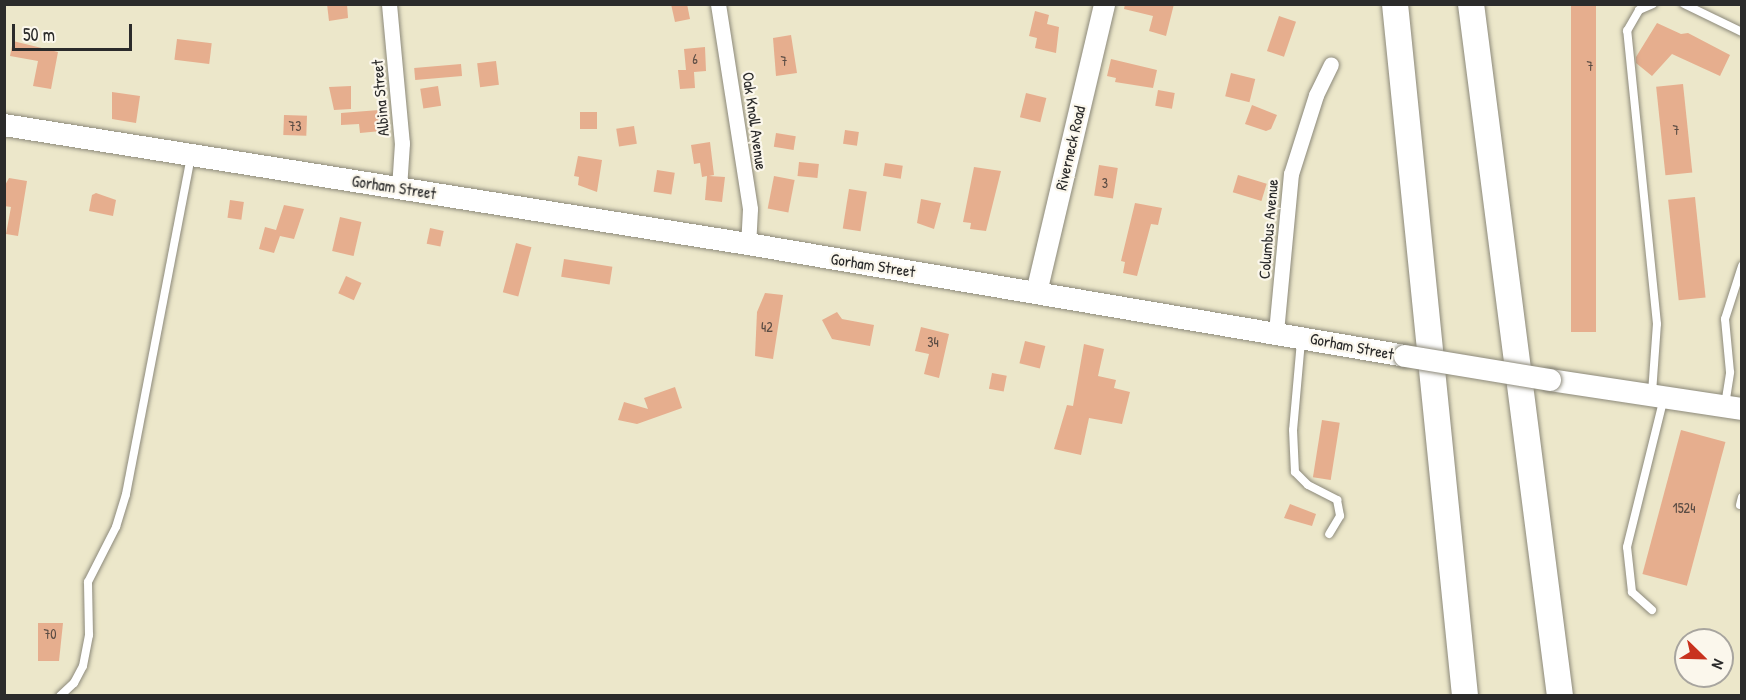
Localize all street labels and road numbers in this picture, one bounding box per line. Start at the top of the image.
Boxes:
street label: Albina Street [367,59,393,137]
street label: Oak Knoll Avenue [739,71,771,171]
street label: Riverneck Road [1051,104,1089,192]
street label: Gorham Street [350,171,438,203]
street label: Columbus Avenue [1254,178,1282,280]
street label: Gorham Street [829,249,917,281]
street label: Gorham Street [1308,328,1396,364]

